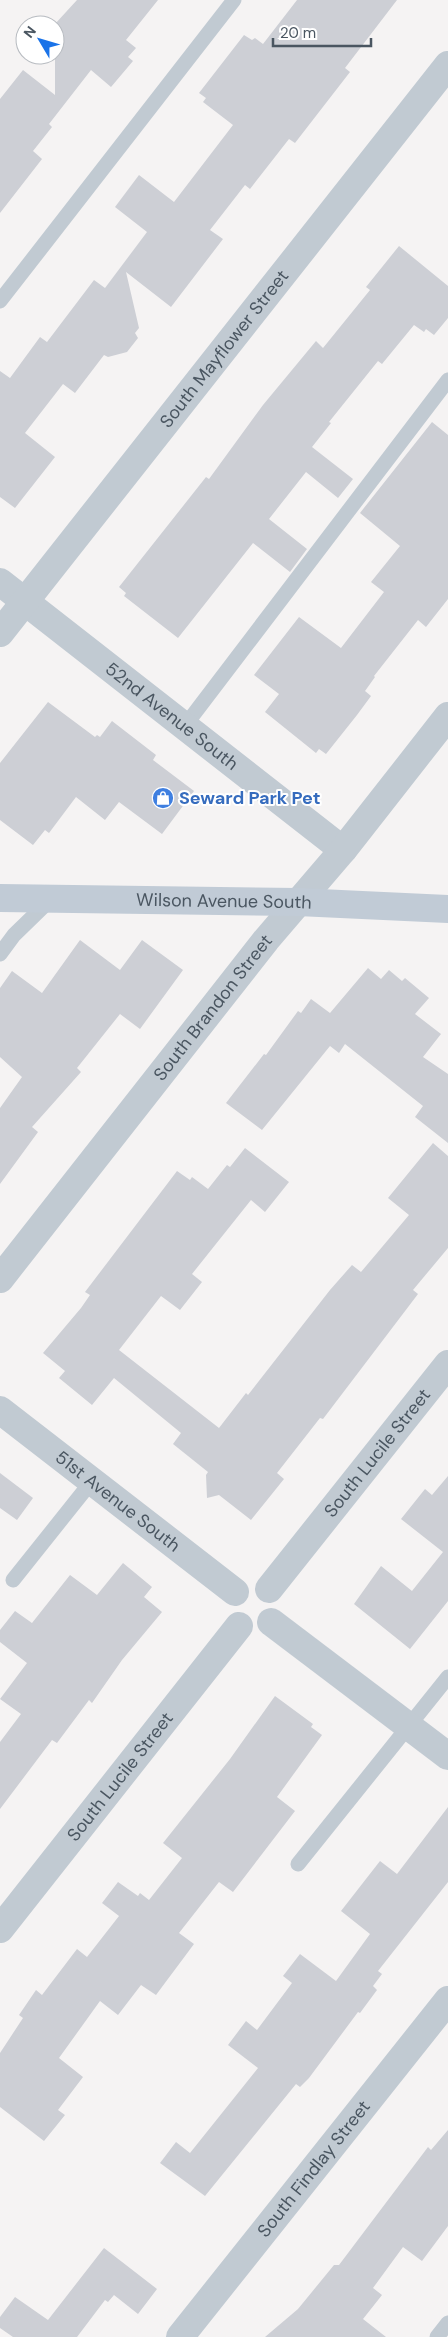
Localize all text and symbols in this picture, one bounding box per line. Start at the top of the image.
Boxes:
north arrow [15,15,65,65]
scale bar [273,15,370,47]
text: N [20,22,40,42]
text: 20 m [280,23,316,43]
street label: South Mayflower Street [154,265,294,433]
street label: 52nd Avenue South [100,657,243,776]
shop icon: Seward Park Pet [151,786,175,810]
place label: Seward Park Pet [179,786,321,810]
street label: Wilson Avenue South [136,888,312,915]
street label: South Brandon Street [148,929,278,1086]
street label: South Lucile Street [319,1383,436,1522]
street label: 51st Avenue South [50,1445,185,1557]
street label: South Lucile Street [62,1707,179,1846]
street label: South Findlay Street [252,2095,376,2242]

